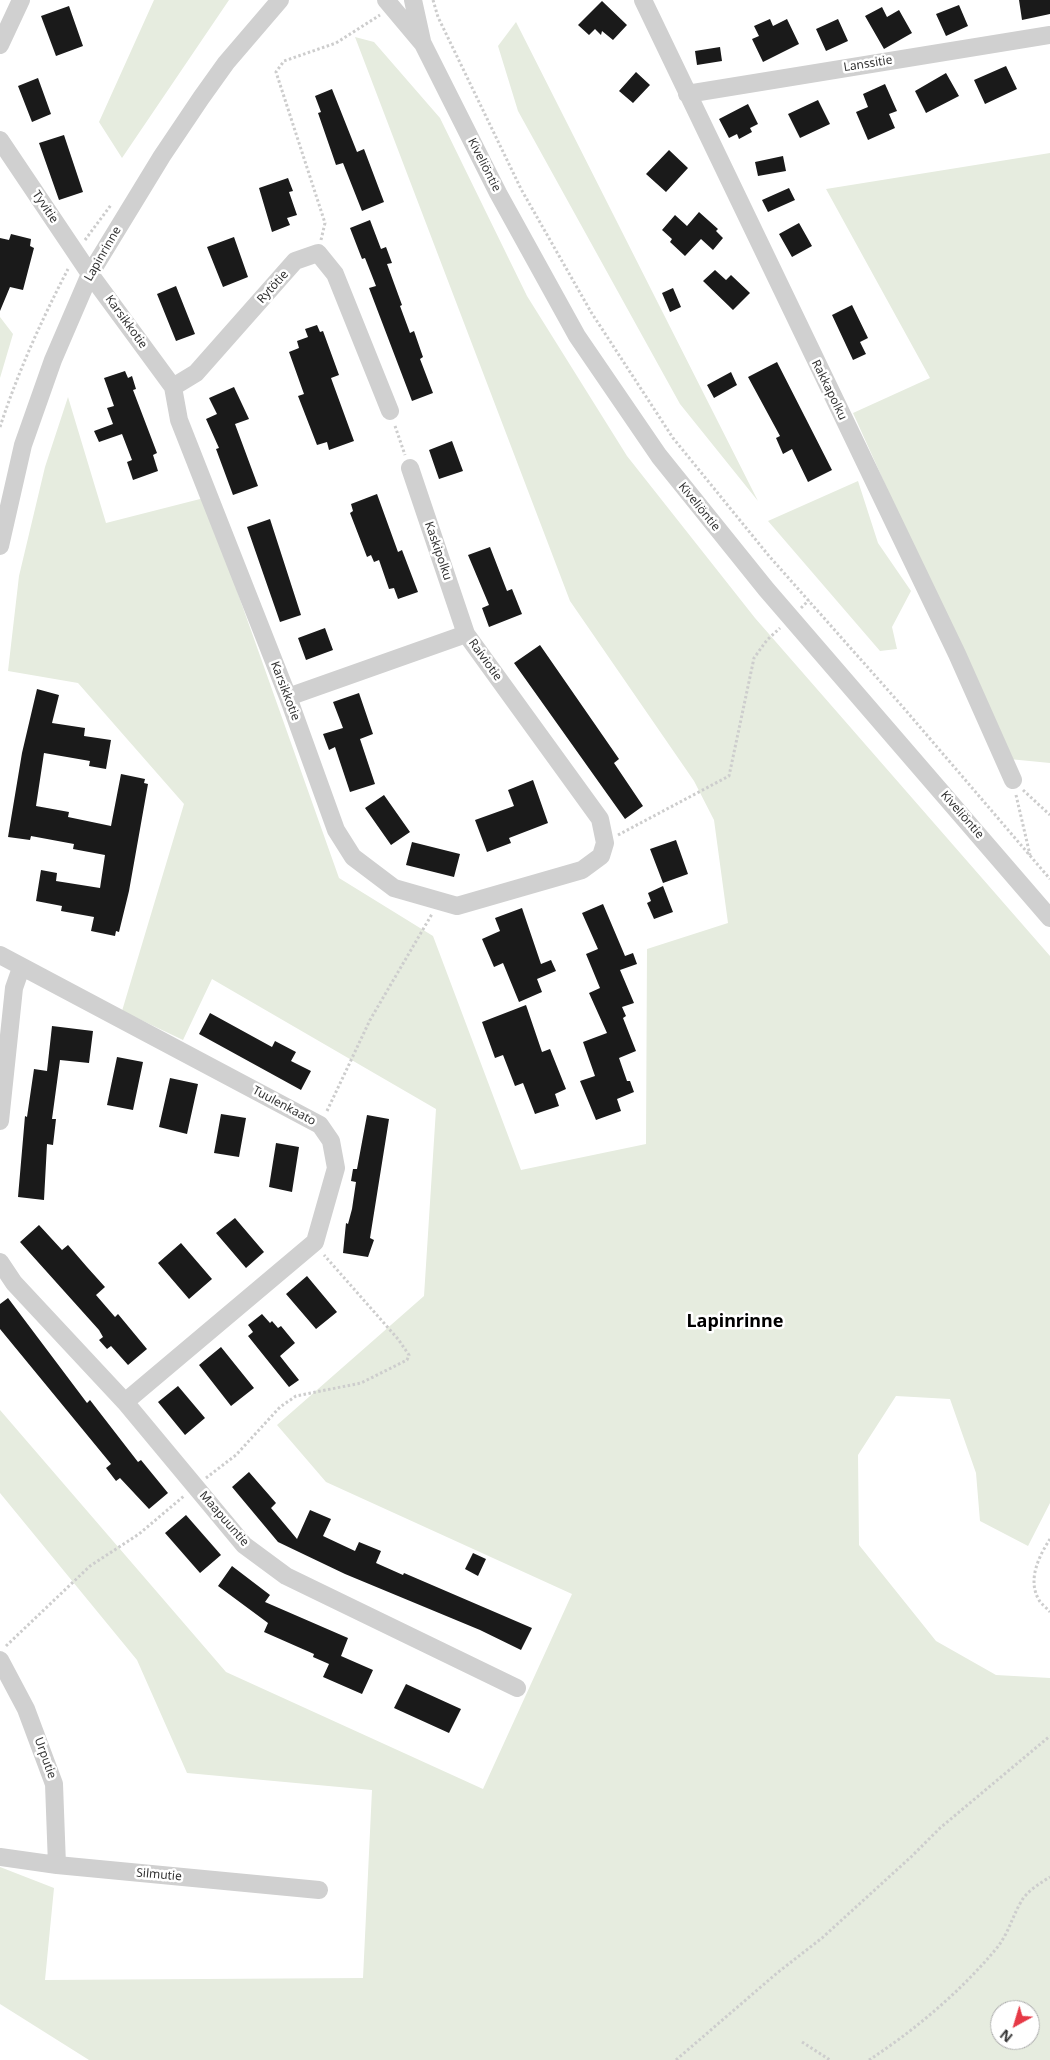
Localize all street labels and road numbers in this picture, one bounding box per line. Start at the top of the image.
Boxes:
street label: Lanssitie [843,53,893,75]
street label: Kiveliöntie [464,136,504,194]
street label: Tyvitie [29,188,61,226]
street label: Lapinrinne [82,224,124,284]
street label: Rytötie [254,268,292,306]
street label: Karsikkotie [102,293,150,351]
street label: Rakkapolku [808,357,850,423]
street label: Kiveliöntie [675,480,723,534]
street label: Kaskipolku [421,520,455,582]
street label: Raiviotie [465,636,505,684]
street label: Karsikkotie [267,659,303,723]
street label: Kiveliöntie [937,788,987,842]
street label: Tuulenkaato [250,1083,318,1129]
street label: Maapuuntie [196,1489,252,1549]
street label: Urputie [31,1735,59,1781]
street label: Silmutie [136,1866,182,1884]

